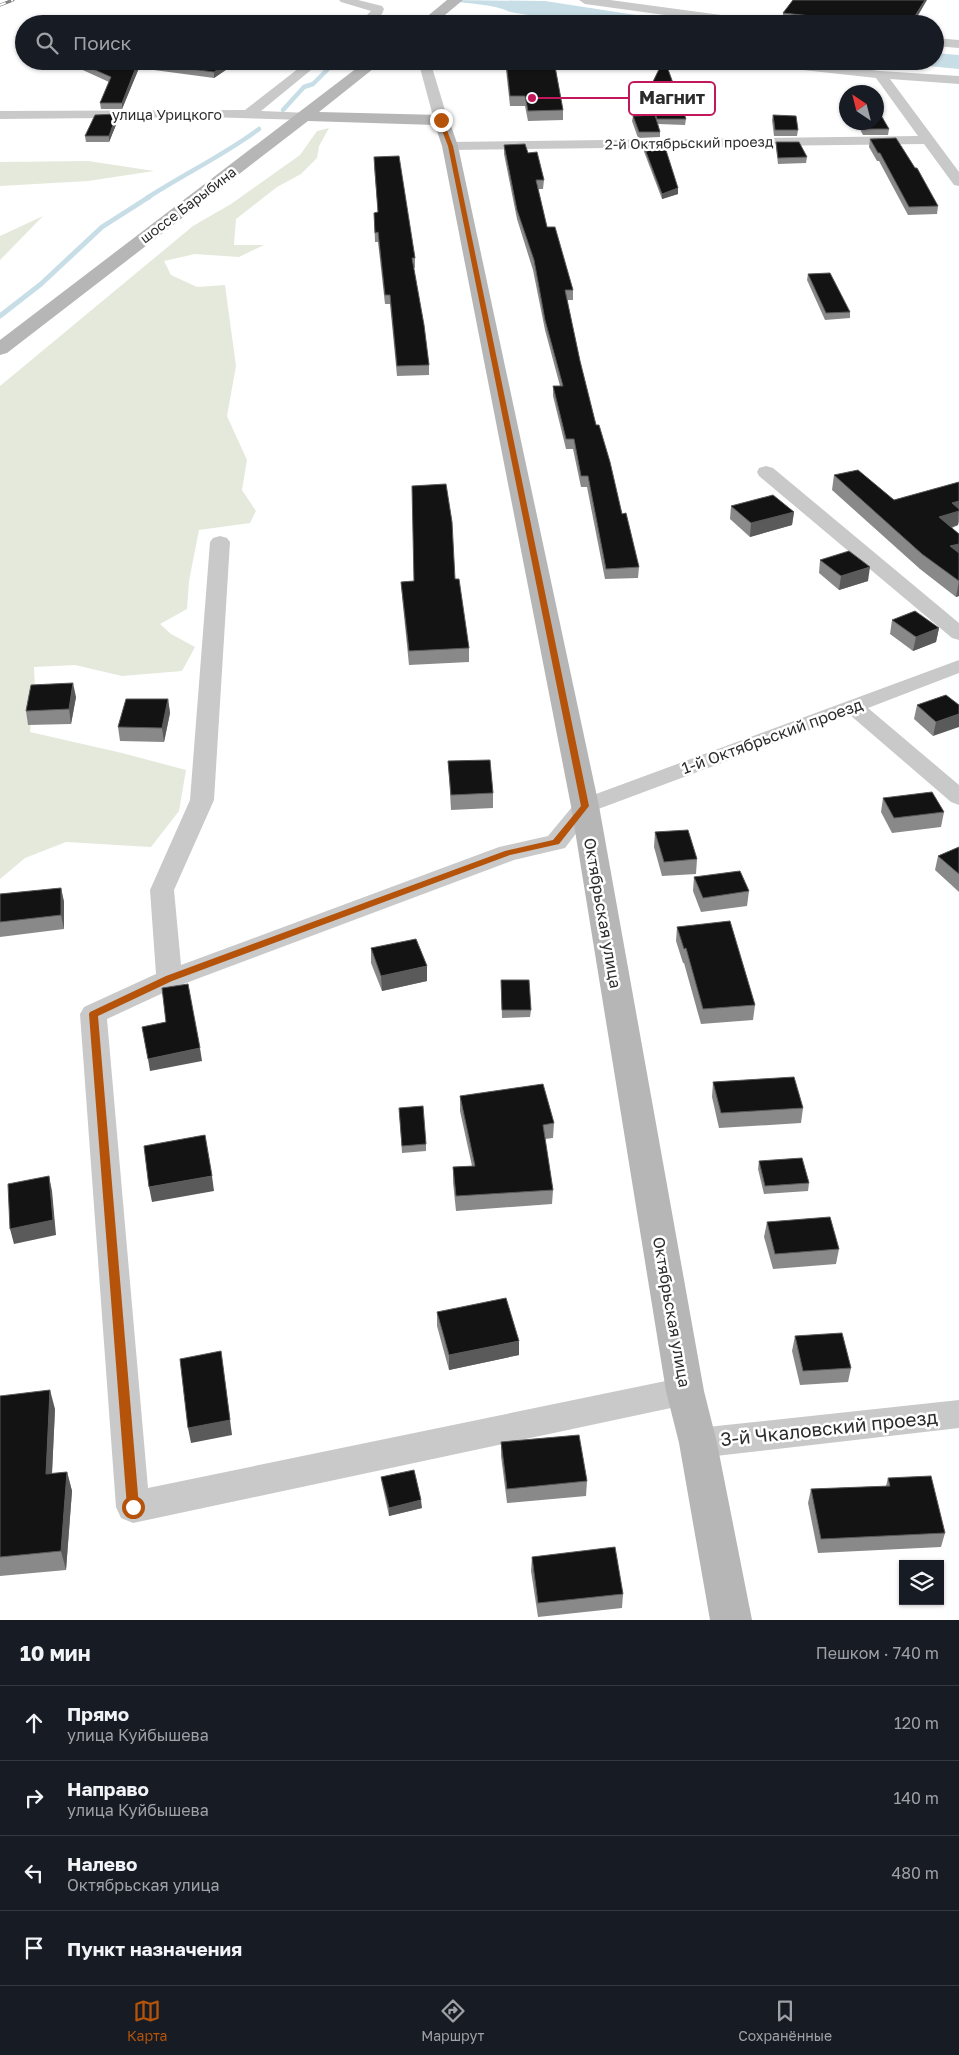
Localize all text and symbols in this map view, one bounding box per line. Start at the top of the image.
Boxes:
search box [15,15,944,70]
icon: search [33,29,61,57]
text: Поиск [73,31,132,54]
callout: Магнит [629,82,715,115]
north arrow [839,85,884,130]
text: Магнит [639,86,705,108]
street label: улица Урицкого [112,106,222,123]
route end [430,109,453,132]
street label: 2-й Октябрьский проезд [605,133,774,152]
street label: шоссе Барыбина [136,163,239,246]
street label: 1-й Октябрьский проезд [679,694,866,778]
street label: Октябрьская улица [580,836,626,990]
street label: Октябрьская улица [649,1235,695,1389]
street label: 3-й Чкаловский проезд [719,1405,939,1450]
route start [122,1496,145,1519]
map controls [899,1560,944,1605]
button: layers [899,1560,944,1605]
text: 10 мин [20,1640,90,1666]
text: Пешком · 740 m [816,1643,939,1663]
text: Прямо [67,1702,129,1725]
icon: ahead [20,1709,48,1737]
text: 120 m [894,1713,939,1733]
text: улица Куйбышева [67,1725,209,1745]
text: Направо [67,1777,149,1800]
icon: right [20,1784,48,1812]
text: 140 m [893,1788,939,1808]
text: улица Куйбышева [67,1800,209,1820]
text: Налево [67,1852,137,1875]
icon: left [20,1859,48,1887]
text: 480 m [891,1863,939,1883]
text: Октябрьская улица [67,1875,220,1895]
icon: arrive [20,1934,48,1962]
text: Пункт назначения [67,1937,242,1960]
tab: Карта [127,1997,167,2044]
tab: Маршрут [421,1997,484,2044]
tab: Сохранённые [738,1997,832,2044]

